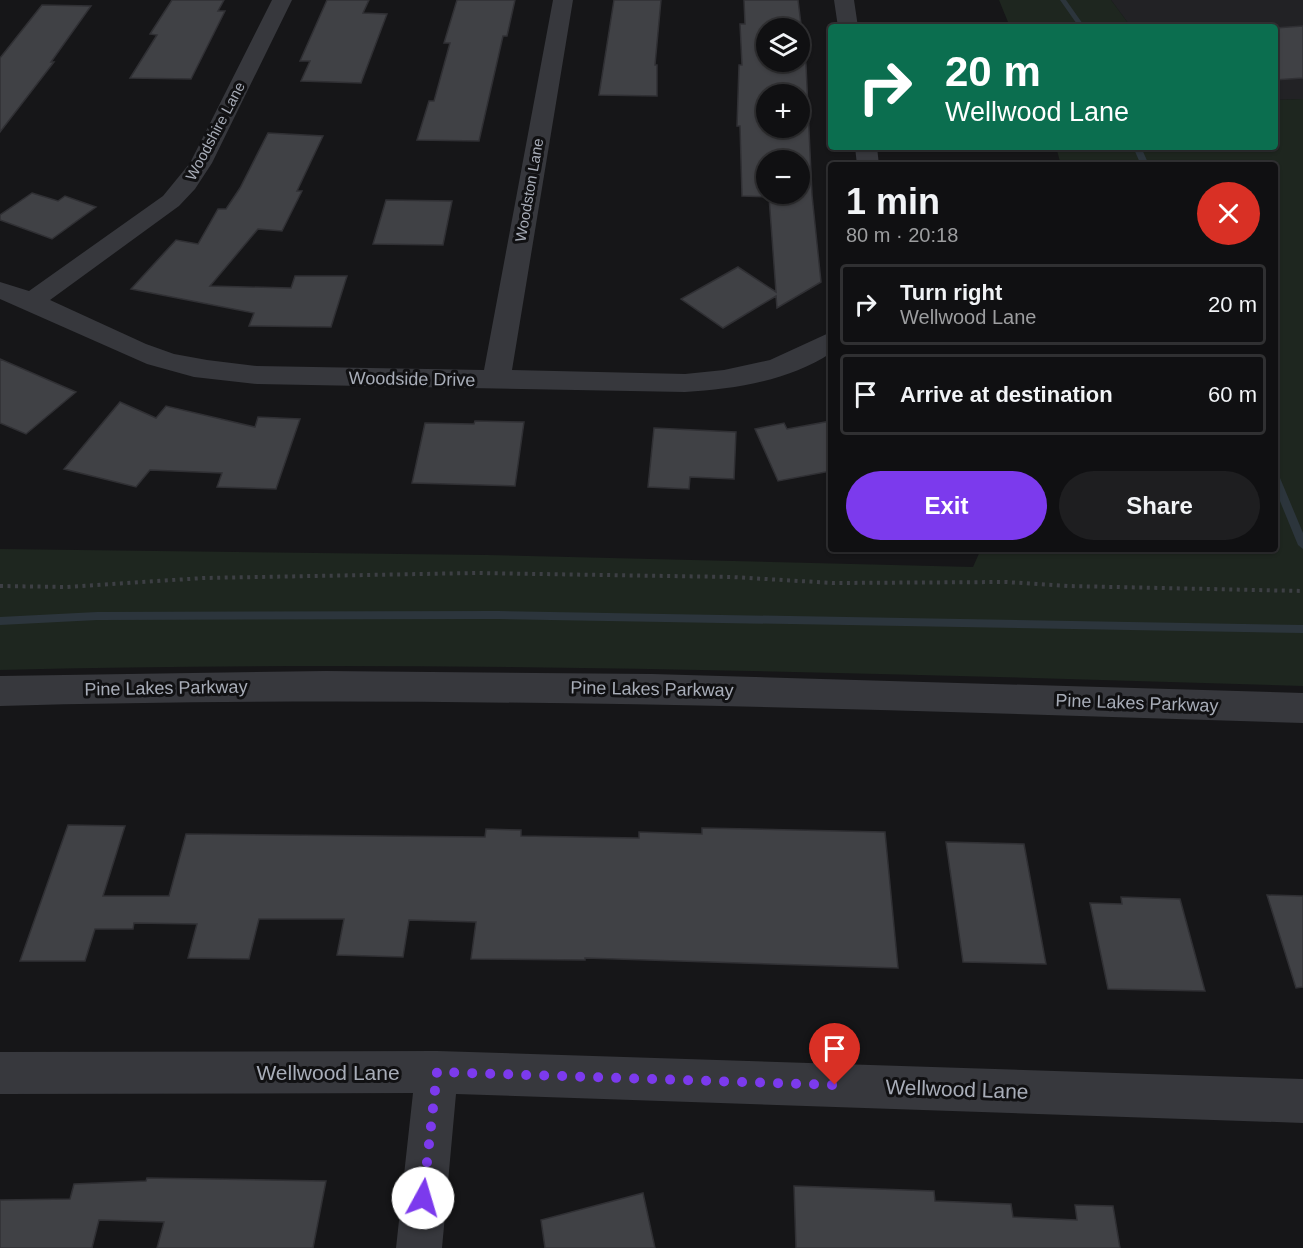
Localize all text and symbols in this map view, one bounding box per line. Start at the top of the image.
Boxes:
map controls [756,18,810,204]
button: layers [756,18,810,72]
icon: right [846,48,924,126]
text: 20 m [945,48,1041,95]
street label: Woodshire Lane [182,79,248,183]
button: + [756,84,810,138]
text: Wellwood Lane [945,97,1129,127]
street label: Woodston Lane [512,137,546,243]
button: − [756,150,810,204]
text: 1 min [846,181,940,222]
button: close [1197,182,1260,245]
text: 80 m · 20:18 [846,224,958,246]
text: Turn right [900,280,1002,305]
icon: right [849,288,882,321]
text: 20 m [1208,292,1257,317]
text: Wellwood Lane [900,306,1036,328]
street label: Woodside Drive [348,368,476,390]
icon: arrive [849,378,882,411]
text: Arrive at destination [900,382,1113,407]
text: 60 m [1208,382,1257,407]
button: Exit [846,471,1047,540]
button: Share [1059,471,1260,540]
street label: Pine Lakes Parkway [84,677,248,699]
street label: Pine Lakes Parkway [570,678,734,700]
street label: Pine Lakes Parkway [1055,690,1219,716]
pin [809,1023,860,1085]
icon: arrive [818,1032,851,1065]
street label: Wellwood Lane [256,1061,400,1084]
street label: Wellwood Lane [885,1075,1029,1103]
position arrow [391,1166,455,1230]

